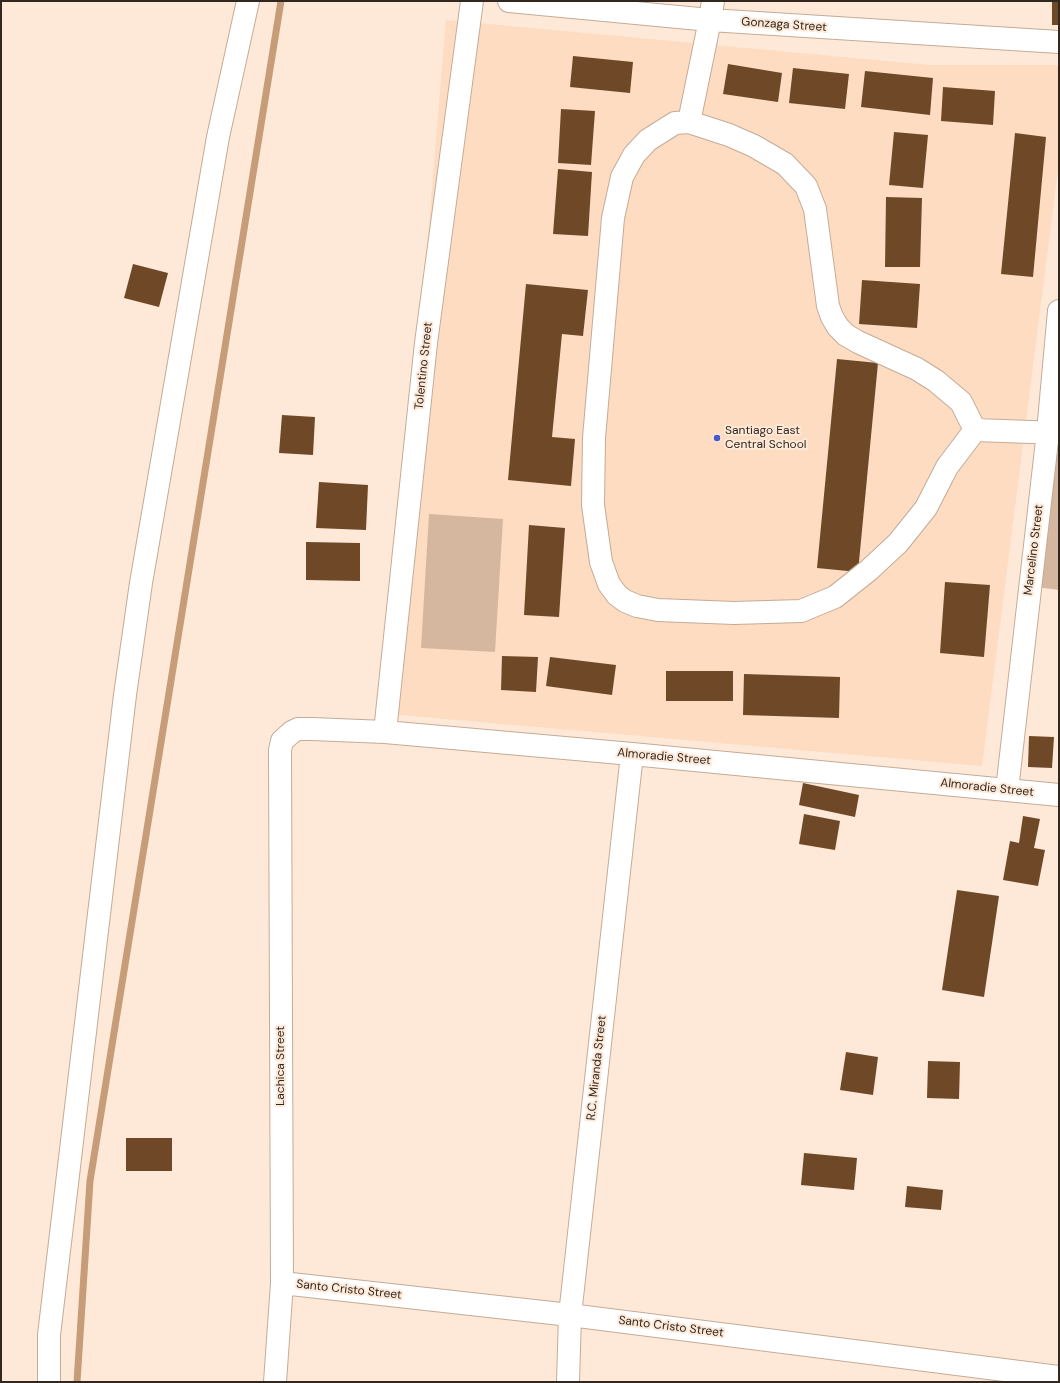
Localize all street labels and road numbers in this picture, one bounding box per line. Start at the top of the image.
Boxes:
street label: Gonzaga Street [741,15,827,35]
street label: Tolentino Street [412,322,436,410]
street label: Marcelino Street [1021,504,1047,596]
street label: Almoradie Street [617,746,711,768]
street label: Almoradie Street [940,776,1034,800]
street label: R.C. Miranda Street [584,1015,610,1121]
street label: Lachica Street [274,1026,288,1106]
street label: Santo Cristo Street [296,1277,402,1303]
street label: Santo Cristo Street [618,1313,724,1341]

